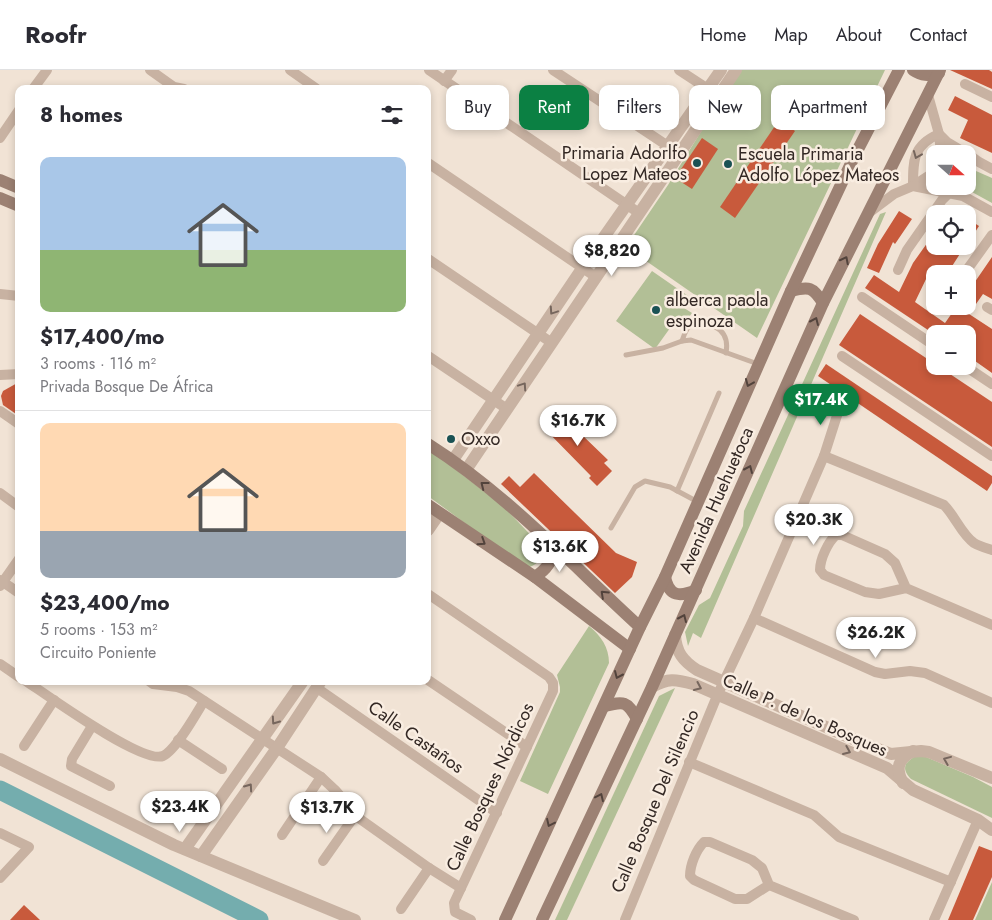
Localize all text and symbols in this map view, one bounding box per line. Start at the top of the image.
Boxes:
text: Roofr [25,17,87,52]
text: Home [700,22,746,48]
text: Map [774,22,808,48]
text: About [836,22,881,48]
text: Contact [909,22,967,48]
chip: Buy [446,85,509,130]
chip: Rent [519,85,589,130]
chip: Filters [599,85,679,130]
chip: New [689,85,761,130]
chip: Apartment [771,85,885,130]
text: 8 homes [40,100,123,130]
icon: filters [378,101,406,129]
place label: Primaria Adorlfo Lopez Mateos [562,140,687,187]
place label: Escuela Primaria Adolfo López Mateos [738,141,899,188]
north arrow [926,145,976,195]
map controls [926,145,976,375]
one-way arrow [912,150,923,159]
marker: Primaria Adorlfo Lopez Mateos [691,157,703,169]
marker: Escuela Primaria Adolfo López Mateos [722,158,734,170]
icon: home [178,190,268,280]
button: locate [926,205,976,255]
pin: $8,820 [571,234,653,277]
text: $8,820 [584,239,640,262]
one-way arrow [839,256,849,265]
button: + [926,265,976,315]
place label: alberca paola espinoza [666,287,768,334]
marker: alberca paola espinoza [650,304,662,316]
one-way arrow [550,306,560,315]
one-way arrow [809,317,820,326]
text: $17,400/mo [40,322,165,352]
button: − [926,325,976,375]
text: 3 rooms · 116 m² [40,352,156,375]
text: Privada Bosque De África [40,375,213,398]
one-way arrow [745,378,756,387]
one-way arrow [516,382,526,391]
pin: $17.4K [780,384,862,426]
text: $17.4K [794,388,848,411]
pin: $16.7K [537,404,619,447]
text: $16.7K [551,409,605,432]
street label: Avenida Huehuetoca [672,423,760,577]
place label: Oxxo [461,426,501,452]
marker: Oxxo [445,433,457,445]
icon: home [178,455,268,545]
one-way arrow [743,465,754,474]
one-way arrow [481,481,490,490]
pin: $20.3K [773,504,855,546]
text: $20.3K [785,508,843,531]
pin: $13.6K [519,530,601,573]
text: $13.6K [533,535,587,558]
one-way arrow [477,536,486,545]
text: $23,400/mo [40,588,170,618]
one-way arrow [601,591,610,600]
one-way arrow [677,614,688,623]
pin: $26.2K [835,616,917,659]
text: 5 rooms · 153 m² [40,618,158,641]
text: $26.2K [847,621,905,644]
text: Circuito Poniente [40,641,156,664]
street label: Calle P. de los Bosques [718,667,892,763]
one-way arrow [614,670,625,679]
one-way arrow [693,680,702,691]
street label: Calle Castaños [363,694,469,780]
street label: Calle Bosques Nórdicos [439,698,541,876]
street label: Calle Bosque Del Silencio [605,705,706,897]
one-way arrow [272,715,281,725]
one-way arrow [842,744,851,755]
one-way arrow [943,755,952,766]
one-way arrow [243,784,252,793]
pin: $23.4K [139,790,221,833]
pin: $13.7K [286,792,368,834]
one-way arrow [594,793,604,802]
text: $23.4K [151,795,209,818]
text: $13.7K [300,796,354,819]
one-way arrow [546,818,557,827]

